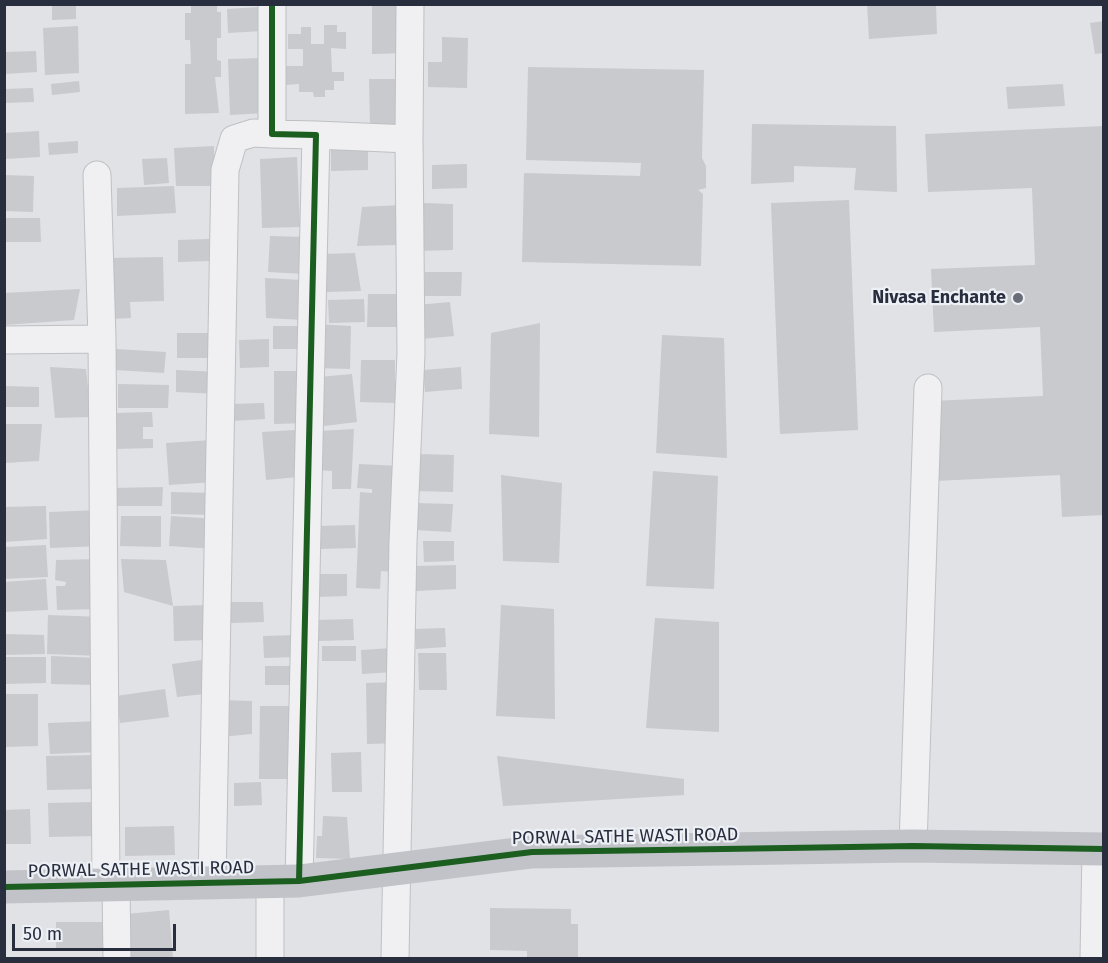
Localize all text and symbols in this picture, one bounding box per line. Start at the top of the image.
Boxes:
place label: Nivasa Enchante [872,287,1006,309]
marker: Nivasa Enchante [1011,291,1025,305]
street label: PORWAL SATHE WASTI ROAD [511,824,739,850]
street label: PORWAL SATHE WASTI ROAD [27,857,255,883]
scale bar [15,912,178,950]
text: 50 m [23,923,62,945]

